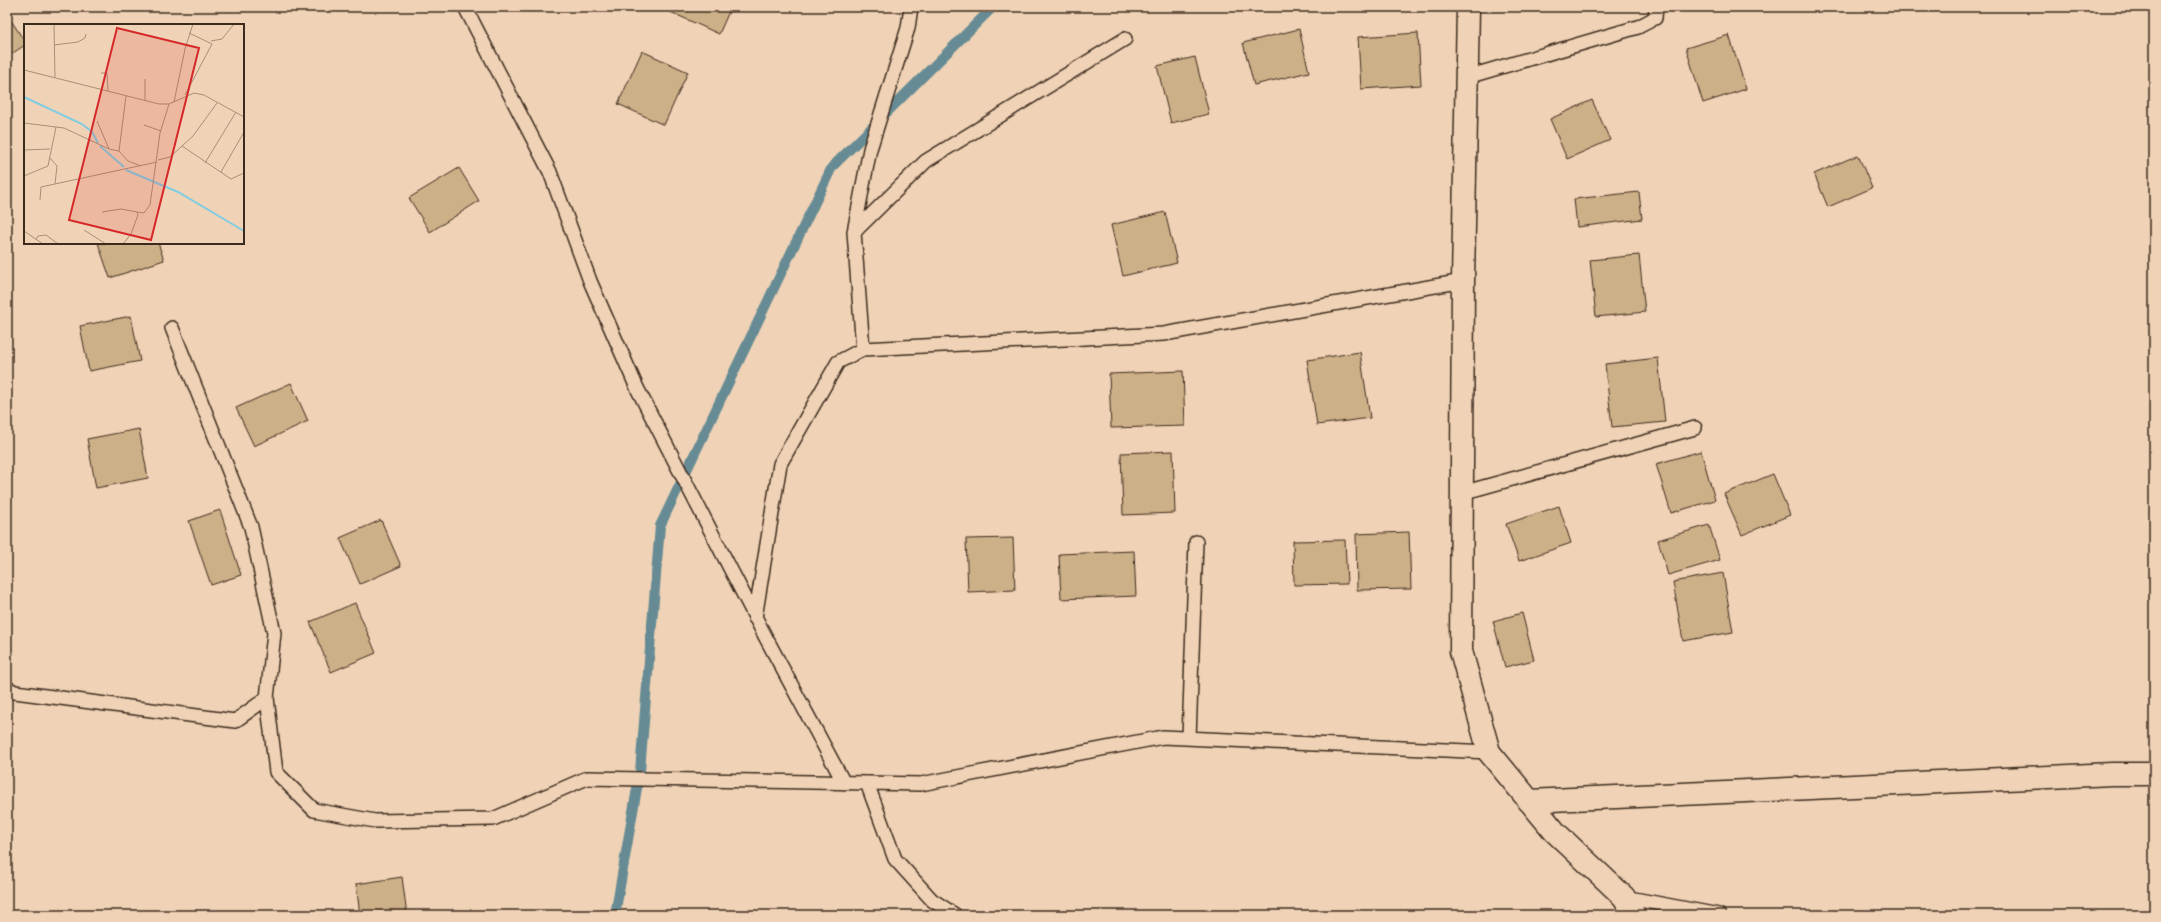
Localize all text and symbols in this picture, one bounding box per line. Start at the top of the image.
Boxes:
inset map [24,24,244,244]

